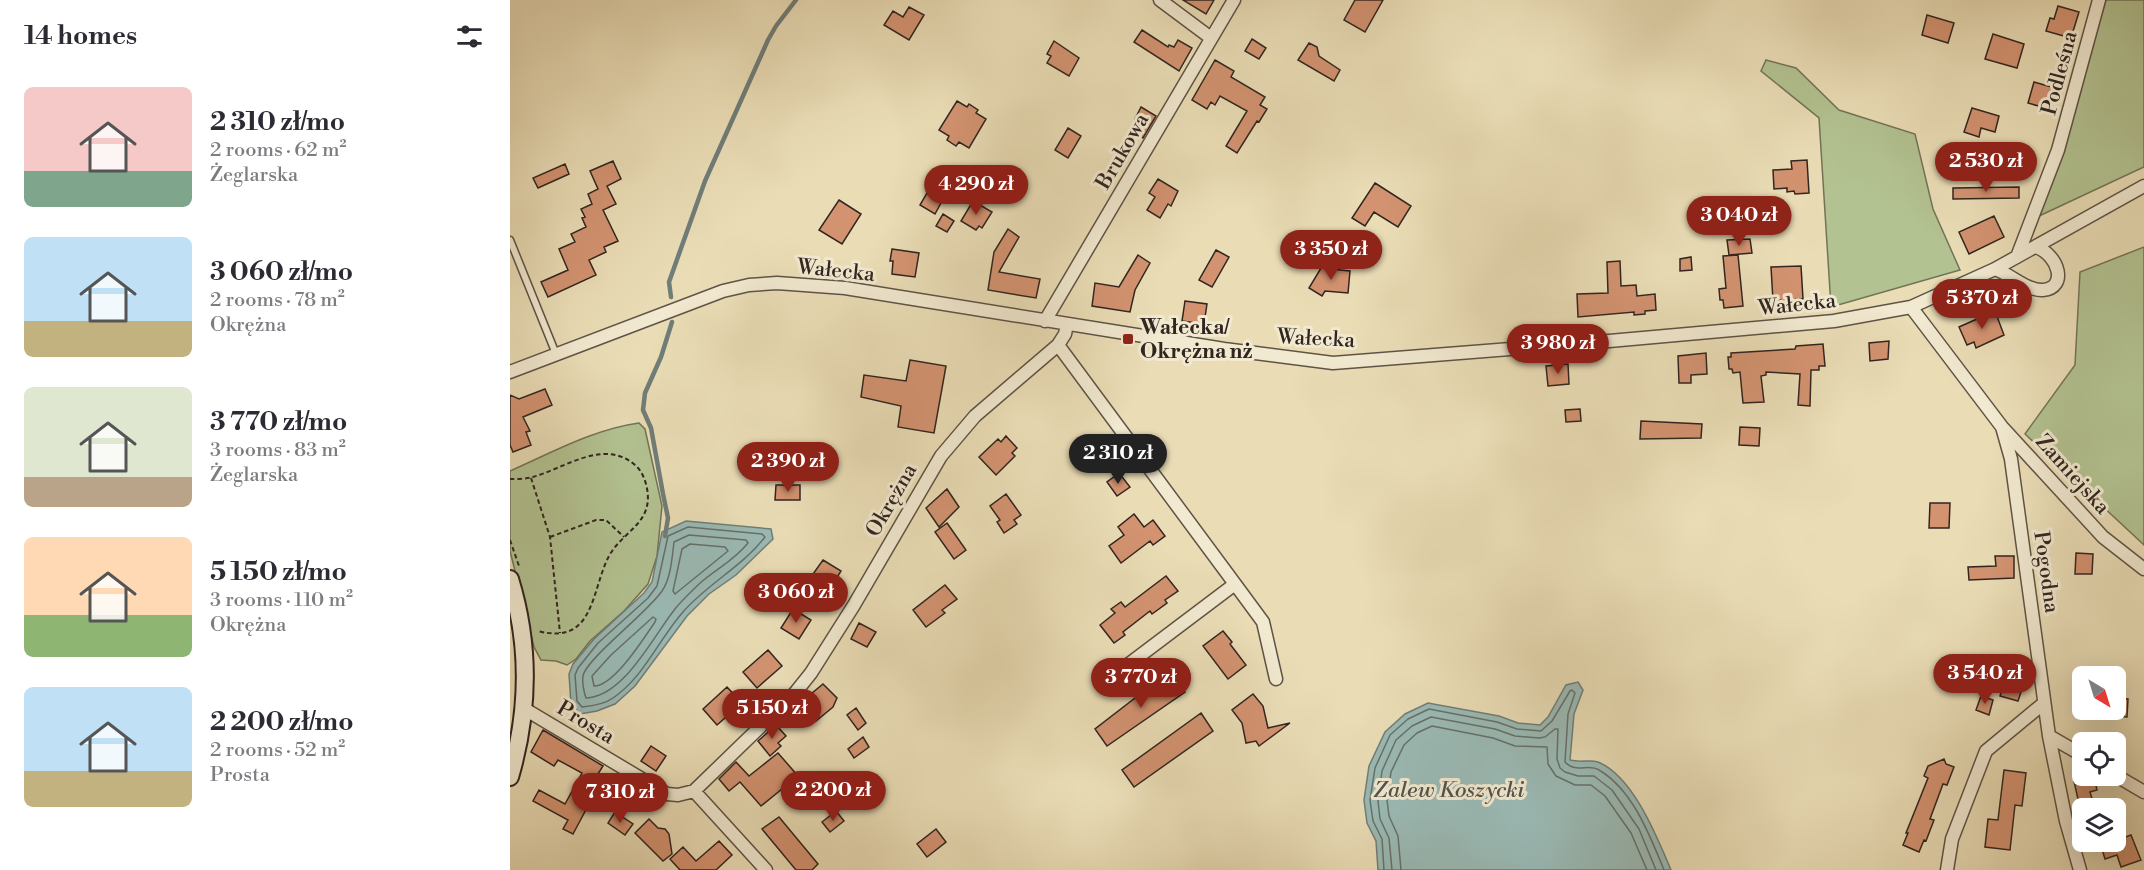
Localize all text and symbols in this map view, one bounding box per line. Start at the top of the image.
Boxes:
text: 14 homes [24,20,137,52]
icon: filters [453,20,486,53]
street label: Podleśna [2036,28,2084,118]
text: 2 310 zł/mo [210,106,345,138]
street label: Brukowa [1090,108,1155,195]
icon: home [72,111,144,183]
text: 2 rooms · 62 m² [210,138,346,163]
pin: 2 530 zł [1924,142,2048,193]
text: 2 530 zł [1949,149,2023,174]
text: Żeglarska [210,163,298,188]
pin: 4 290 zł [914,165,1038,216]
text: 4 290 zł [938,172,1014,197]
pin: 3 040 zł [1677,196,1801,247]
text: 3 040 zł [1700,203,1778,228]
pin: 3 350 zł [1269,230,1393,281]
text: 3 350 zł [1294,237,1368,262]
street label: Wałecka [795,254,876,288]
text: 3 060 zł/mo [210,256,353,288]
icon: home [72,261,144,333]
pin: 5 370 zł [1920,279,2044,330]
text: 5 370 zł [1946,286,2018,311]
text: 2 rooms · 78 m² [210,288,345,313]
street label: Wałecka [1756,288,1838,322]
text: Okrężna [210,313,286,338]
place label: Wałecka/ Okrężna nż [1139,315,1253,365]
street label: Wałecka [1275,324,1356,354]
pin: 3 980 zł [1496,324,1620,375]
text: 3 980 zł [1521,331,1595,356]
marker: Wałecka/ Okrężna nż [1121,332,1135,346]
text: 3 770 zł/mo [210,406,347,438]
icon: home [72,411,144,483]
street label: Zamiejska [2030,429,2115,520]
pin: 2 310 zł [1056,434,1180,485]
text: 3 rooms · 83 m² [210,438,346,463]
text: 2 310 zł [1083,441,1153,466]
pin: 2 390 zł [726,442,850,493]
text: 2 390 zł [751,449,825,474]
street label: Okrężna [861,459,923,542]
text: Żeglarska [210,463,298,488]
street label: Pogodna [2027,529,2065,615]
text: 5 150 zł/mo [210,556,347,588]
icon: home [72,561,144,633]
pin: 3 060 zł [734,573,858,624]
text: 3 060 zł [758,580,834,605]
text: 3 rooms · 110 m² [210,588,353,613]
text: Okrężna [210,613,286,638]
pin: 3 540 zł [1923,654,2047,705]
pin: 3 770 zł [1079,658,1203,709]
text: 3 540 zł [1947,661,2023,686]
text: 3 770 zł [1105,665,1177,690]
north arrow [2072,666,2126,720]
map controls [2072,666,2126,852]
pin: 5 150 zł [710,689,834,740]
street label: Prosta [552,696,619,750]
text: 5 150 zł [736,696,808,721]
text: 2 200 zł/mo [210,706,353,738]
icon: home [72,711,144,783]
button: locate [2072,732,2126,786]
text: 2 rooms · 52 m² [210,738,345,763]
text: Prosta [210,763,270,788]
pin: 2 200 zł [771,771,895,822]
pin: 7 310 zł [558,773,682,824]
water label: Zalew Koszycki [1374,777,1525,804]
text: 2 200 zł [795,778,871,803]
text: 7 310 zł [585,780,655,805]
button: layers [2072,798,2126,852]

